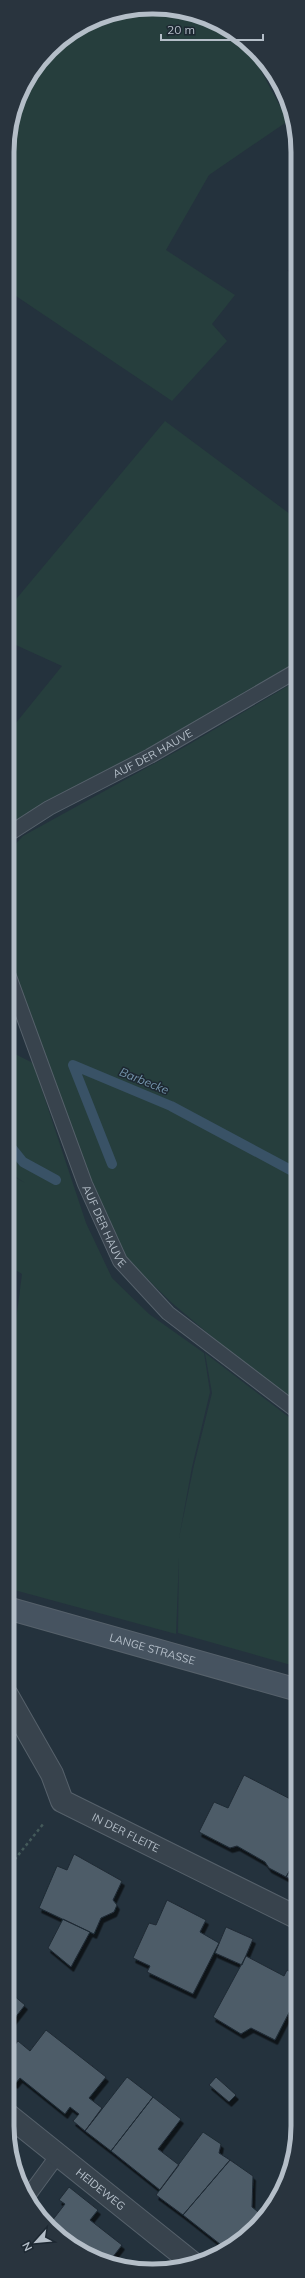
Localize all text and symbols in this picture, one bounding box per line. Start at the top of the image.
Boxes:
scale bar [161,16,263,42]
text: 20 m [167,22,195,37]
street label: AUF DER HAUVE [110,726,195,781]
water label: Barbecke [117,1064,172,1097]
street label: AUF DER HAUVE [79,1183,129,1270]
street label: LANGE STRASSE [108,1630,197,1668]
street label: IN DER FLEITE [90,1810,162,1855]
street label: HEIDEWEG [73,2165,128,2213]
north arrow [16,2222,56,2262]
text: N [19,2240,35,2253]

